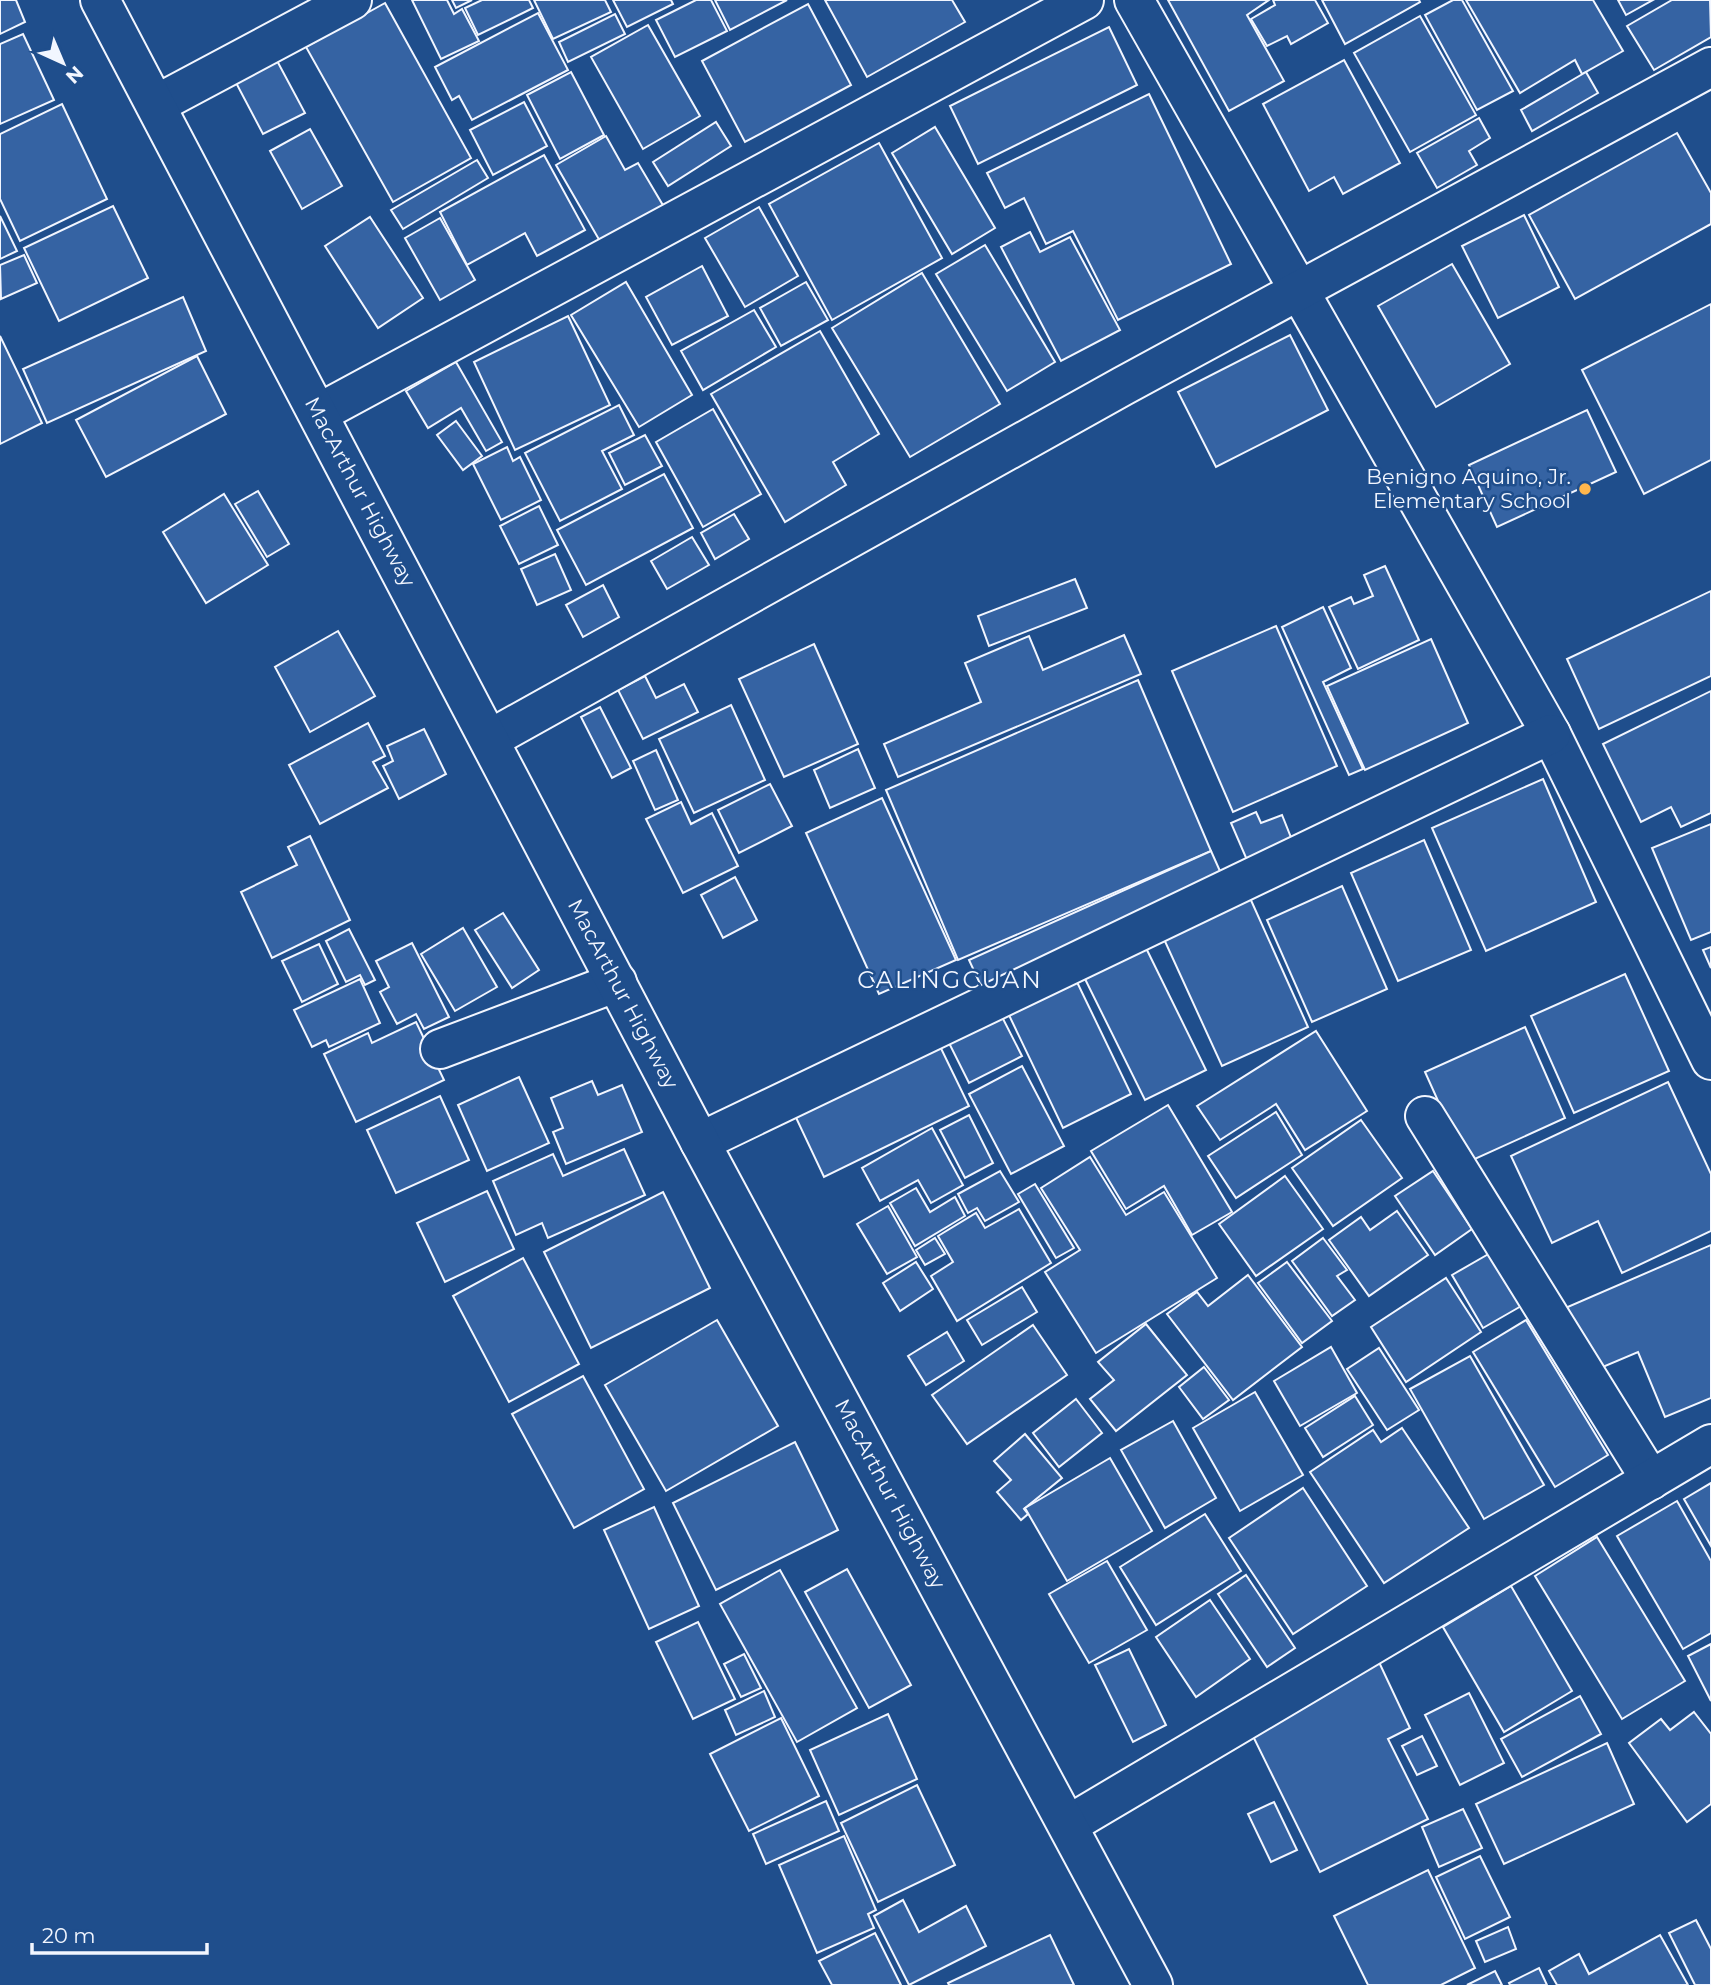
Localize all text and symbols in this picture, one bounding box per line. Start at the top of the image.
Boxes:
north arrow [28,28,98,98]
text: N [61,61,88,88]
street label: MacArthur Highway [300,393,421,591]
place label: Benigno Aquino, Jr. Elementary School [1366,464,1571,513]
marker: Benigno Aquino, Jr. Elementary School [1577,481,1593,497]
street label: MacArthur Highway [563,895,684,1093]
district label: CALINGCUAN [857,965,1043,994]
street label: MacArthur Highway [830,1395,951,1593]
scale bar [32,1912,206,1956]
text: 20 m [42,1923,96,1948]

